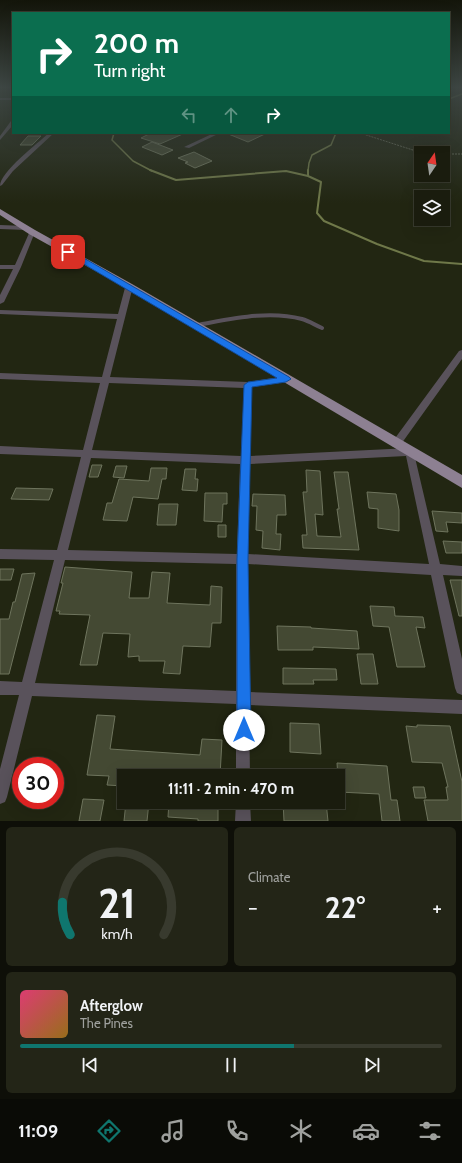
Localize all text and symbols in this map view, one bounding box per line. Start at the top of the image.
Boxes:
text: 200 m [94,26,179,60]
icon: right [28,28,80,80]
text: Turn right [94,60,165,82]
icon: left [178,104,200,126]
icon: ahead [220,104,242,126]
icon: right [262,104,284,126]
north arrow [414,146,450,182]
map controls [414,146,450,226]
button: layers [414,190,450,226]
pin [51,235,85,269]
icon: arrive [57,241,79,263]
position arrow [223,709,265,751]
speed limit sign: 30 [12,757,64,809]
text: 11:11 · 2 min · 470 m [168,780,294,798]
text: Climate [248,869,290,885]
text: 21 [98,877,136,927]
text: 22° [325,889,365,926]
text: − [248,894,258,921]
text: + [432,894,442,921]
text: km/h [101,924,133,942]
text: Afterglow [80,997,143,1015]
text: The Pines [80,1015,133,1031]
icon: previous [79,1054,101,1076]
icon: pause [220,1054,242,1076]
icon: next [361,1054,383,1076]
icon: directions [95,1117,123,1145]
icon: music [159,1117,187,1145]
icon: phone [223,1117,251,1145]
icon: climate [287,1117,315,1145]
icon: car [352,1117,380,1145]
icon: filters [416,1117,444,1145]
text: 11:09 [18,1120,58,1142]

